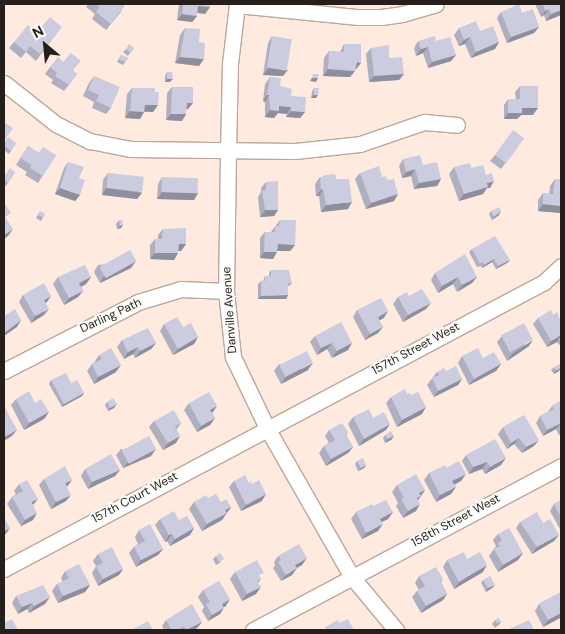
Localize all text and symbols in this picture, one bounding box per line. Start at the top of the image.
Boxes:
north arrow [20,20,70,70]
text: N [29,21,47,42]
street label: Danville Avenue [220,266,240,354]
street label: Darling Path [78,295,144,337]
street label: 157th Street West [370,320,462,378]
street label: 157th Court West [90,469,180,527]
street label: 158th Street West [409,491,503,551]

